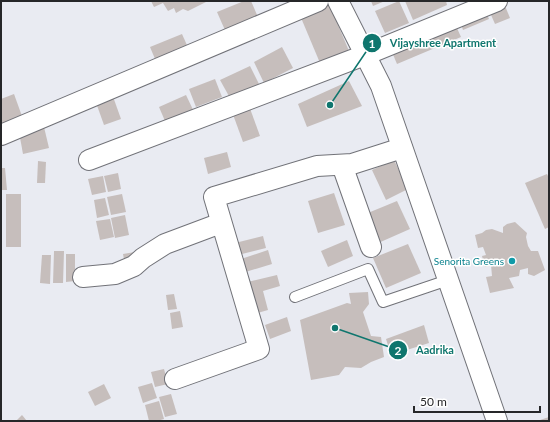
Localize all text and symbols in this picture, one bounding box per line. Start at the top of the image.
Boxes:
callout: Vijayshree Apartment [362,32,505,55]
text: 1 [369,36,376,51]
text: Vijayshree Apartment [389,36,497,49]
place label: Senorita Greens [434,255,504,267]
marker: Senorita Greens [507,256,517,266]
callout: Aadrika [388,339,462,362]
text: 2 [395,343,402,358]
text: Aadrika [415,343,454,356]
scale bar [414,388,540,414]
text: 50 m [420,394,447,409]

